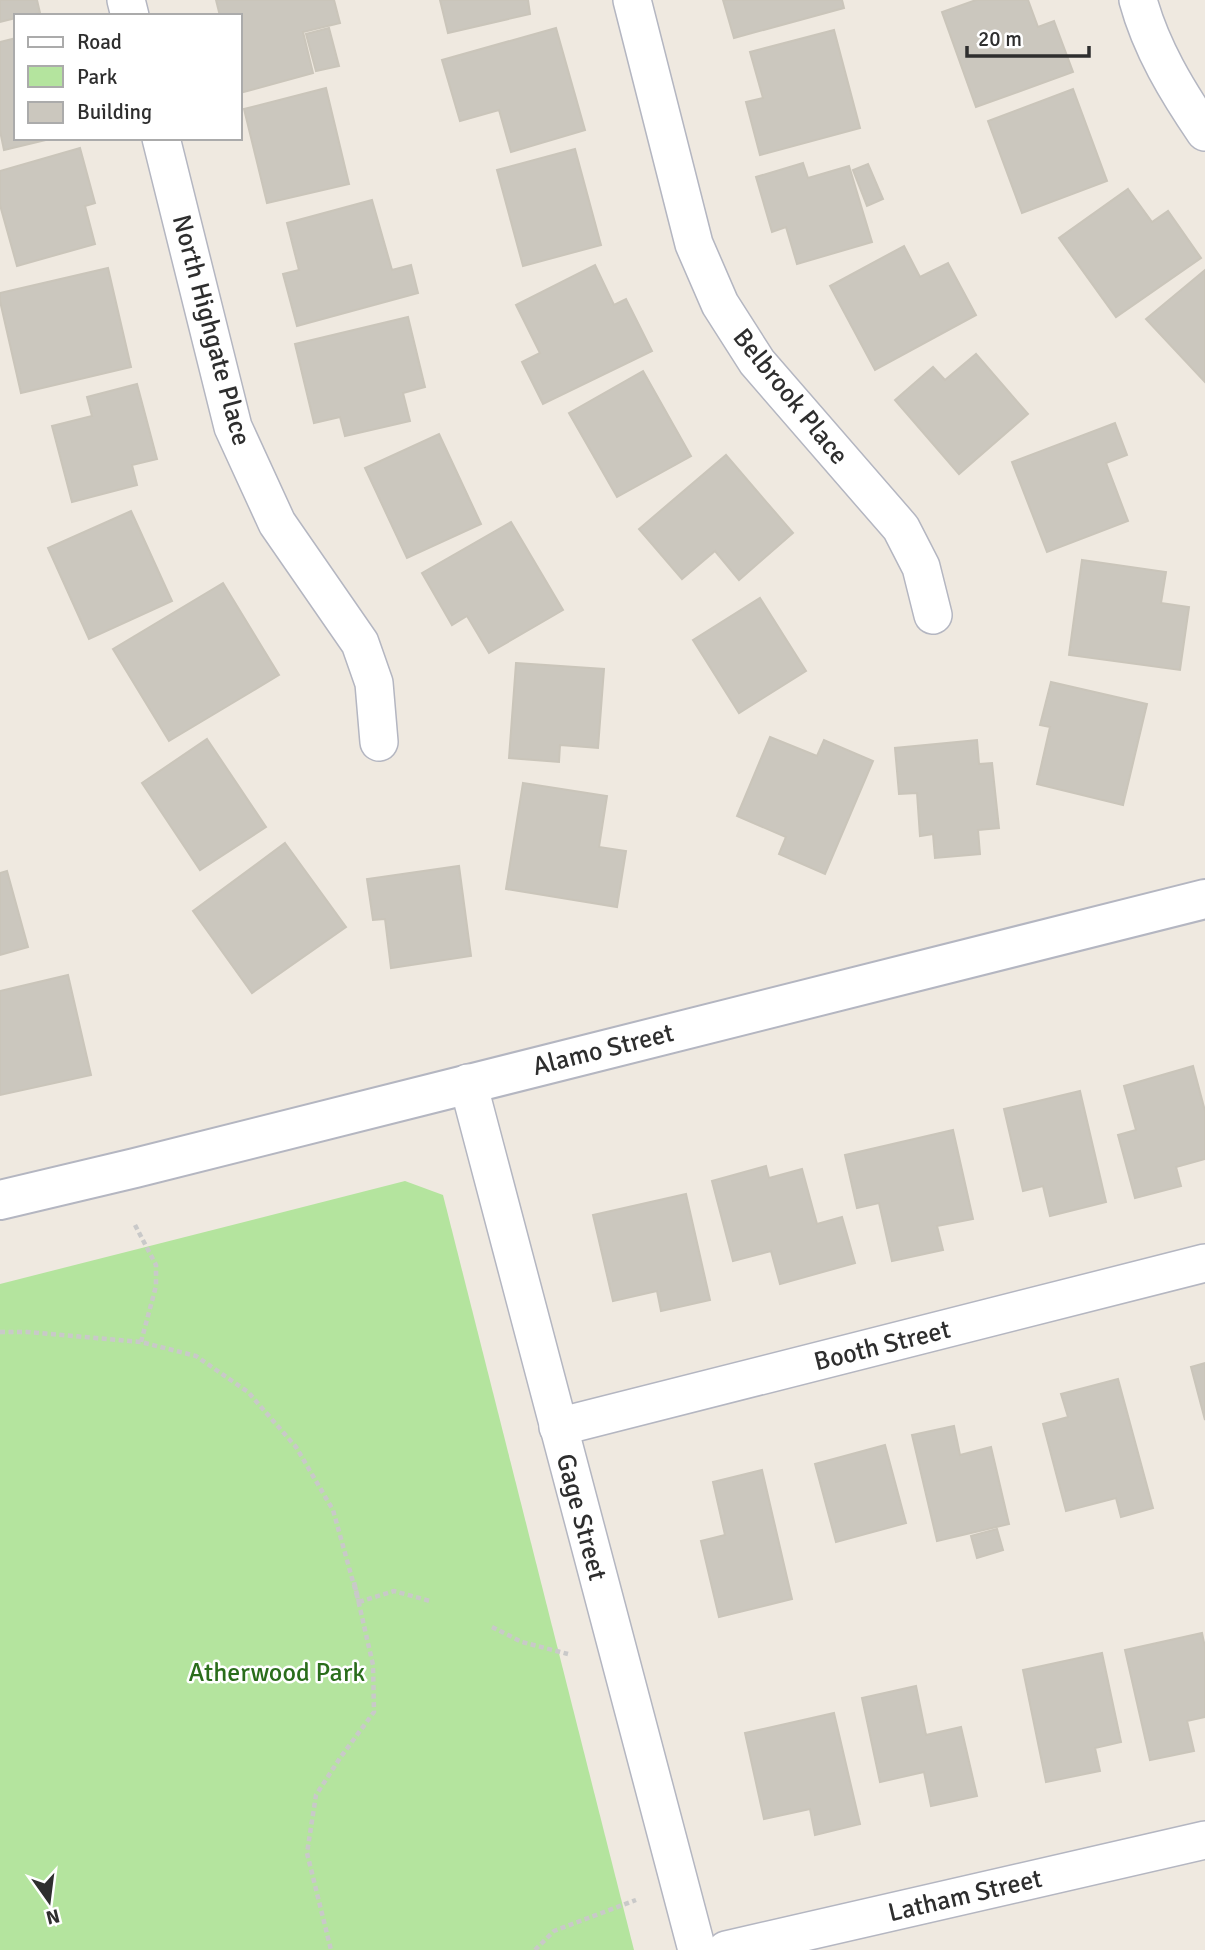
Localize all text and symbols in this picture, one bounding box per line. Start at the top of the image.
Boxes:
legend [14,14,242,140]
scale bar [967,14,1090,58]
text: 20 m [978,26,1022,52]
text: Road [77,29,122,55]
text: Park [77,64,118,90]
text: Building [77,99,152,125]
street label: North Highgate Place [165,211,257,449]
street label: Belbrook Place [726,322,855,471]
street label: Alamo Street [529,1017,677,1083]
street label: Booth Street [811,1314,954,1378]
street label: Gage Street [549,1450,613,1584]
park label: Atherwood Park [189,1657,365,1689]
street label: Latham Street [885,1863,1045,1929]
north arrow [14,1866,84,1936]
text: N [44,1903,62,1930]

